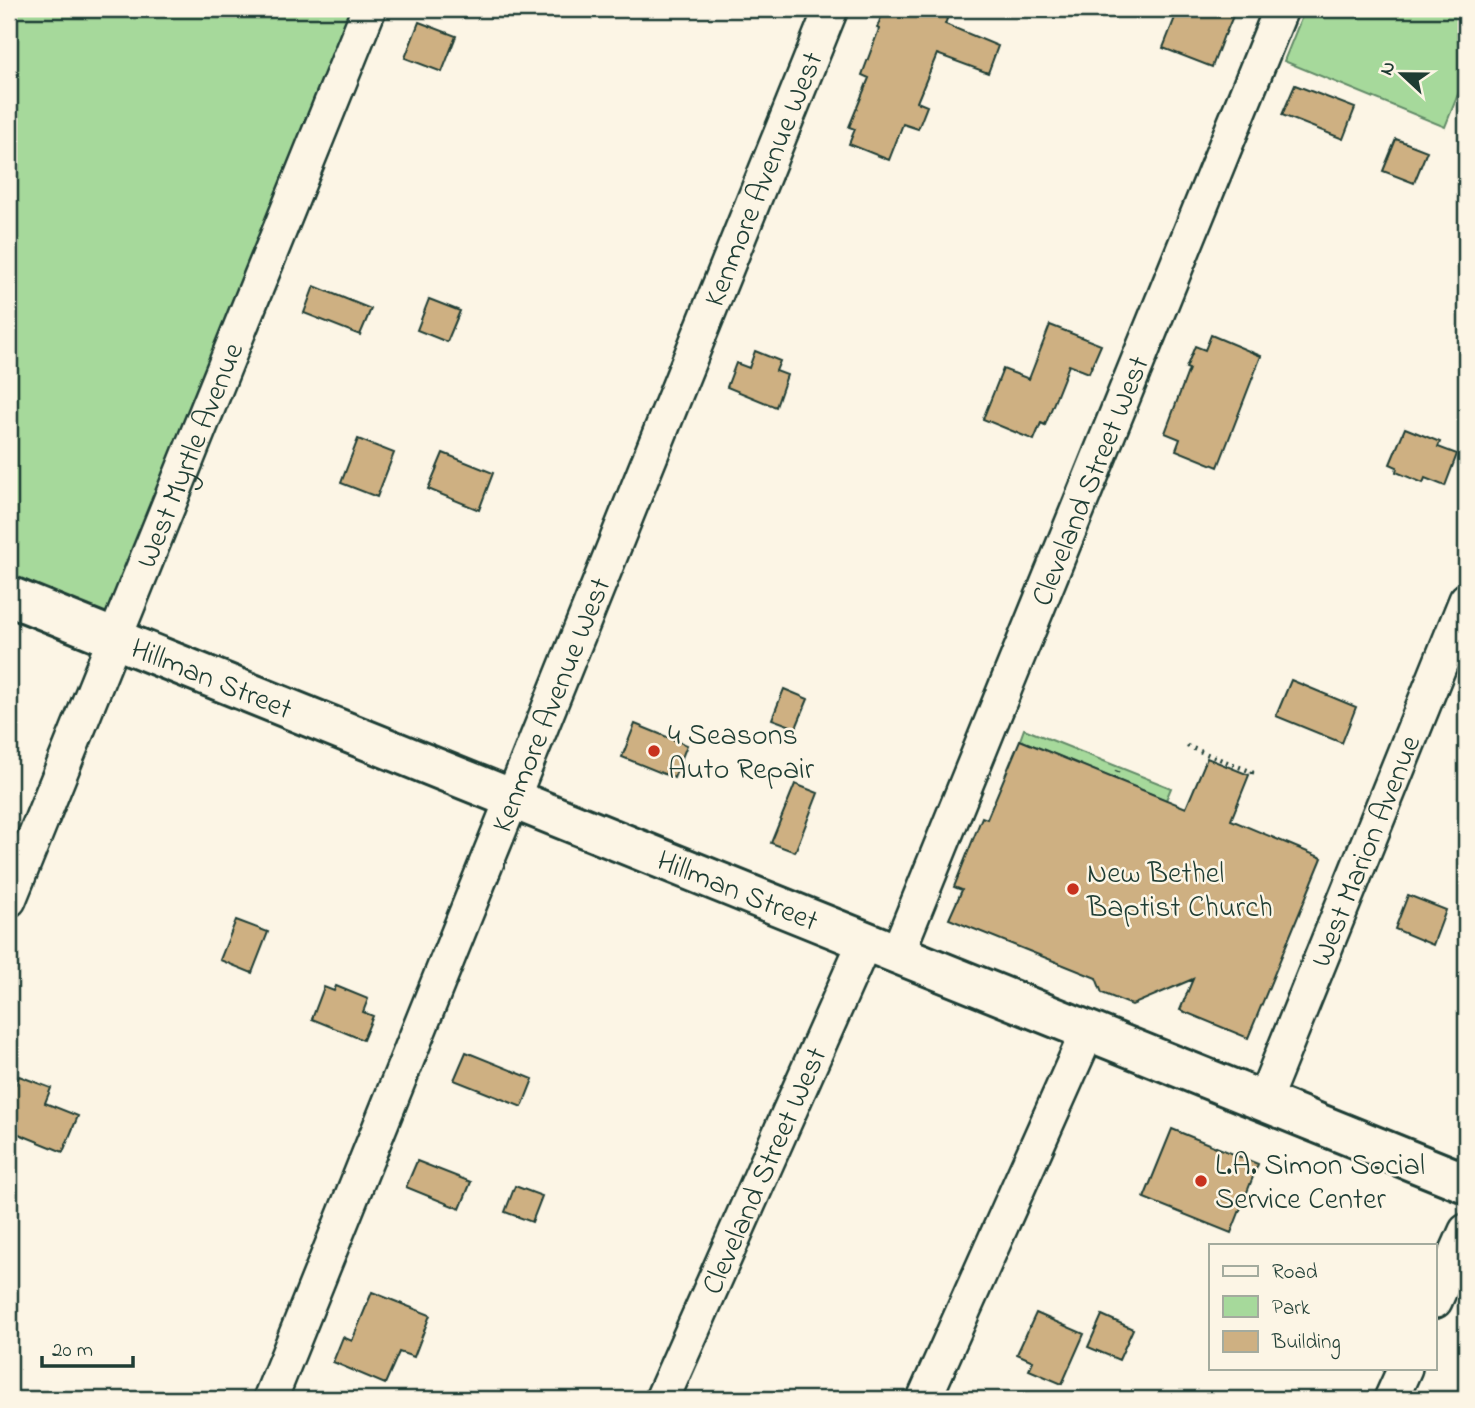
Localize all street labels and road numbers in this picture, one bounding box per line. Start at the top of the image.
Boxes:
street label: Kenmore Avenue West [694,46,836,314]
street label: West Myrtle Avenue [126,336,257,575]
street label: Cleveland Street West [1022,350,1163,613]
street label: Kenmore Avenue West [482,572,624,840]
street label: Hillman Street [124,628,298,733]
street label: West Marion Avenue [1301,729,1434,974]
street label: Hillman Street [650,840,824,945]
street label: Cleveland Street West [692,1041,840,1302]

